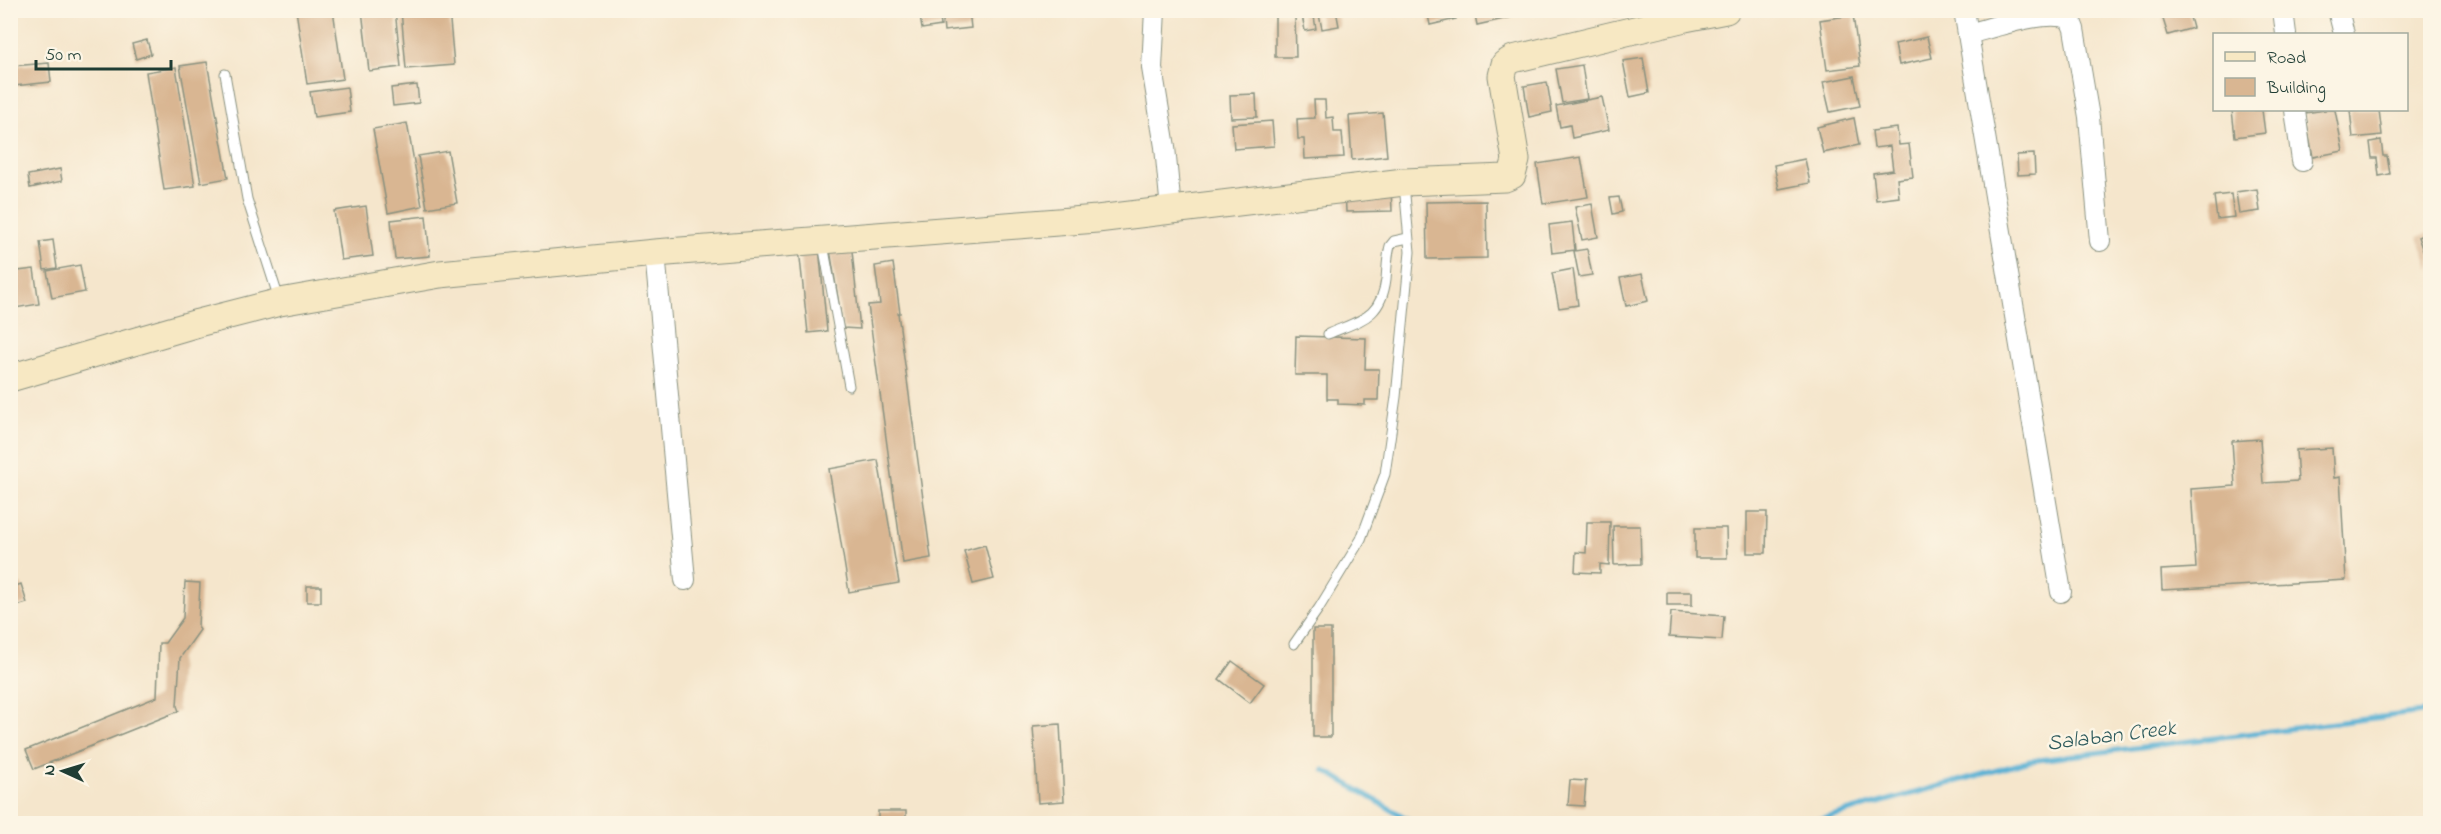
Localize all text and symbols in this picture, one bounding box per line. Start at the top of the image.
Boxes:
scale bar [36,33,171,71]
legend [2213,33,2408,111]
text: 50 m [45,43,82,69]
text: Road [2267,46,2306,72]
text: Building [2266,76,2326,103]
water label: Salaban Creek [2045,713,2179,761]
north arrow [33,741,93,801]
text: N [38,764,62,776]

